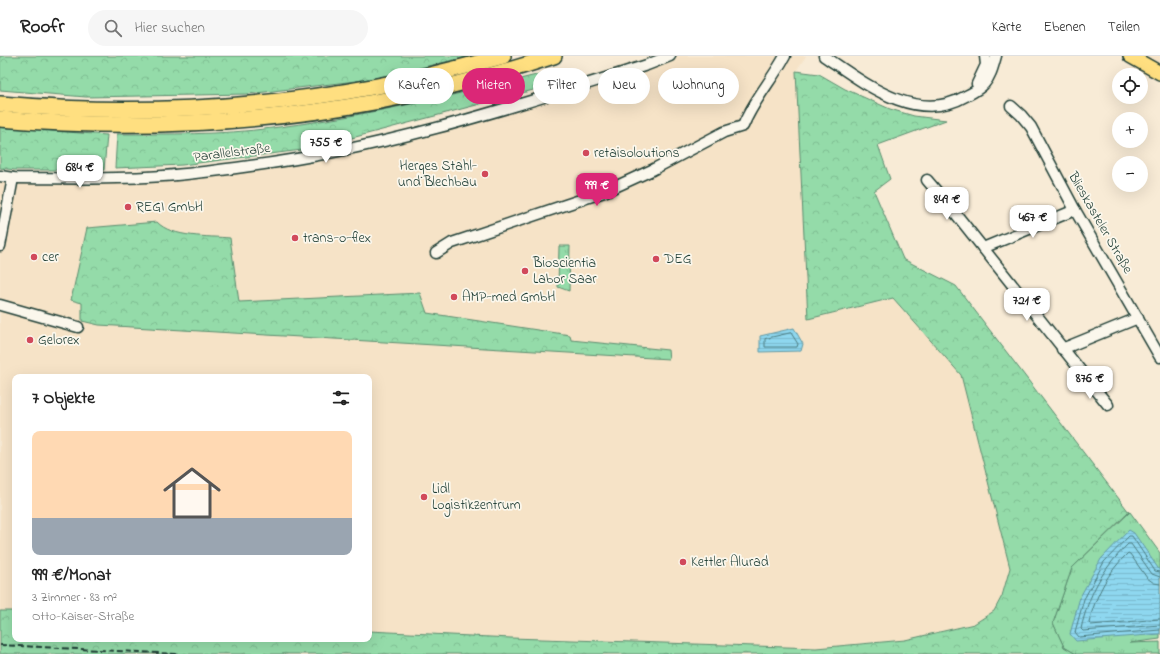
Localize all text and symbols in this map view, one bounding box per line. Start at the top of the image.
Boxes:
search box [88,10,368,46]
text: Roofr [20,14,64,41]
icon: search [102,17,124,39]
text: Hier suchen [134,17,205,39]
text: Karte [992,17,1021,38]
text: Ebenen [1043,17,1086,38]
text: Teilen [1108,17,1140,38]
chip: Kaufen [384,68,454,104]
chip: Mieten [462,68,525,104]
chip: Filter [533,68,590,104]
chip: Neu [598,68,650,104]
chip: Wohnung [658,68,739,104]
map controls [1112,68,1148,192]
button: locate [1112,68,1148,104]
button: + [1112,112,1148,148]
pin: 755 € [298,130,354,164]
text: 755 € [310,133,342,152]
street label: Parallelstraße [192,138,272,168]
place label: retaisoloutions [594,143,680,164]
marker: retaisoloutions [581,148,591,158]
pin: 684 € [52,155,108,189]
place label: Herges Stahl- und Blechbau [398,156,477,193]
button: − [1112,156,1148,192]
text: 684 € [66,158,94,177]
street label: Blieskasteler Straße [1062,167,1138,278]
marker: Herges Stahl- und Blechbau [480,169,490,179]
pin: 999 € [569,173,625,207]
text: 999 € [585,176,609,195]
pin: 849 € [919,187,975,221]
text: 849 € [934,190,960,209]
place label: REGI GmbH [136,197,203,218]
marker: REGI GmbH [123,202,133,212]
pin: 467 € [1005,205,1061,239]
text: 467 € [1019,208,1047,227]
place label: trans-o-flex [303,228,371,249]
marker: trans-o-flex [290,233,300,243]
place label: cer [42,247,59,268]
place label: DEG [663,249,692,270]
marker: cer [29,252,39,262]
place label: Bioscientia Labor Saar [532,253,597,290]
marker: DEG [651,254,661,264]
marker: Bioscientia Labor Saar [520,266,530,276]
place label: AMP-med GmbH [462,287,555,308]
pin: 721 € [999,288,1055,322]
text: 721 € [1013,291,1041,310]
marker: AMP-med GmbH [449,292,459,302]
place label: Gelorex [38,330,80,351]
marker: Gelorex [25,335,35,345]
pin: 876 € [1062,366,1118,400]
text: 876 € [1076,369,1104,388]
text: 7 Objekte [32,386,95,411]
icon: filters [330,387,352,409]
icon: home [156,457,228,529]
place label: Lidl Logistikzentrum [432,479,521,517]
marker: Lidl Logistikzentrum [419,492,429,502]
place label: Kettler Alurad [691,552,769,573]
marker: Kettler Alurad [678,557,688,567]
text: 999 €/Monat [32,563,111,588]
text: 3 Zimmer · 83 m² [32,588,117,607]
text: Otto-Kaiser-Straße [32,607,134,626]

